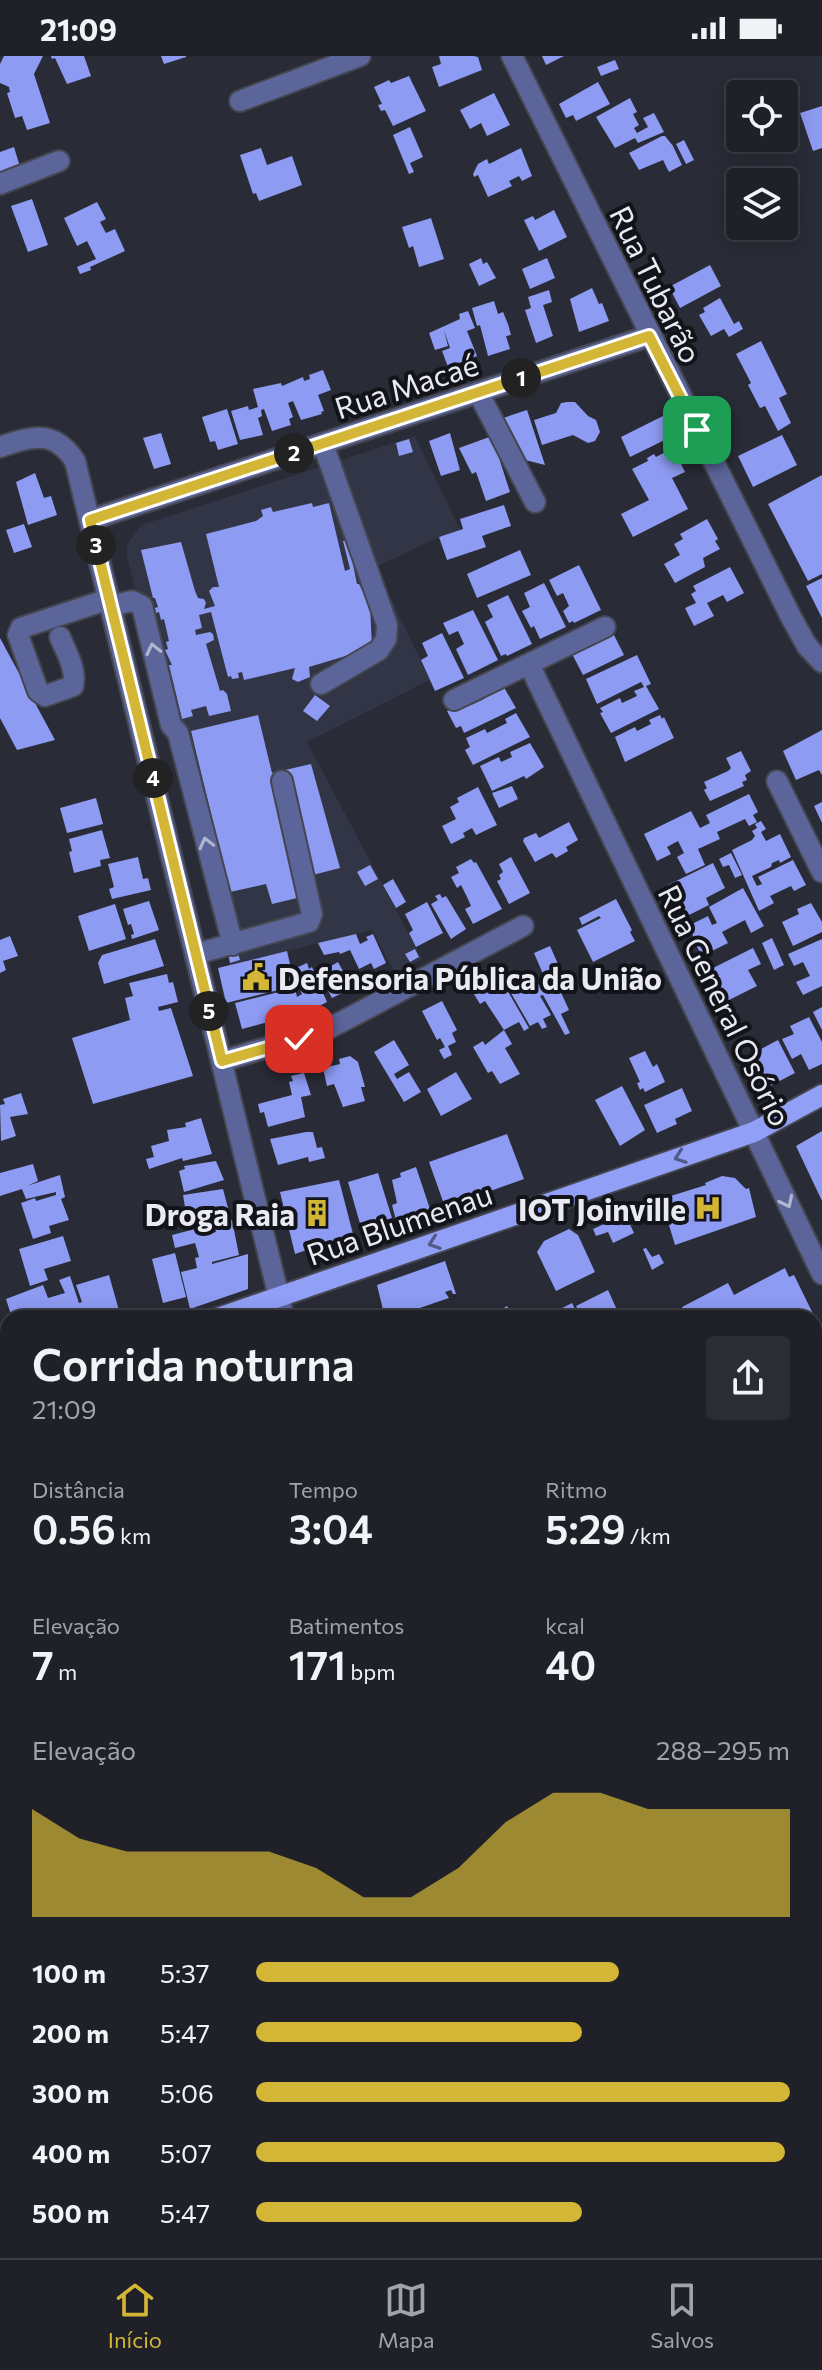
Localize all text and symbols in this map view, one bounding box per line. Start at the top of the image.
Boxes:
text: 21:09 [40,10,117,47]
map controls [726,80,798,240]
button: locate [726,80,798,152]
button: layers [726,168,798,240]
street label: Rua Tubarão [603,199,711,369]
street label: Rua Macaé [330,344,482,426]
pin: 1 [501,358,541,398]
text: 1 [516,364,526,391]
pin [663,396,731,464]
icon: arrive [675,408,719,452]
pin: 2 [274,433,314,473]
text: 2 [288,439,300,466]
pin: 3 [76,525,116,565]
text: 3 [90,531,102,558]
one-way arrow [145,643,162,657]
pin: 4 [133,758,173,798]
text: 4 [146,764,160,791]
one-way arrow [199,836,216,850]
street label: Rua General Osório [652,879,800,1131]
place label: Defensoria Pública da União [278,959,662,996]
public building icon: Defensoria Pública da União [241,962,271,992]
pin: 5 [189,991,229,1031]
text: 5 [203,997,215,1024]
pin [265,1005,333,1073]
icon: check [277,1017,321,1061]
one-way arrow [674,1148,688,1164]
street label: Rua Blumenau [301,1174,497,1272]
place label: IOT Joinville [518,1190,686,1227]
hospital icon: IOT Joinville [693,1193,723,1223]
one-way arrow [778,1194,794,1208]
place label: Droga Raia [145,1195,295,1232]
building icon: Droga Raia [302,1198,332,1228]
one-way arrow [428,1233,442,1249]
text: Corrida noturna [32,1336,355,1390]
button: share [706,1336,790,1420]
text: 21:09 [32,1393,96,1424]
text: Distância [32,1476,125,1503]
text: Tempo [289,1476,358,1503]
text: Ritmo [545,1476,607,1503]
text: 0.56 [32,1503,116,1552]
text: 3:04 [289,1503,373,1552]
text: 5:29 [545,1503,626,1552]
text: km [116,1522,151,1549]
text: /km [626,1522,671,1549]
text: Elevação [32,1612,120,1639]
text: Batimentos [289,1612,404,1639]
text: kcal [545,1612,585,1639]
text: 7 [32,1639,54,1688]
text: 171 [289,1639,346,1688]
text: 40 [545,1639,596,1688]
text: m [54,1658,77,1685]
text: bpm [346,1658,395,1685]
text: Elevação [32,1734,136,1765]
text: 288–295 m [656,1734,790,1765]
text: 100 m [32,1957,106,1988]
text: 5:37 [160,1957,210,1988]
text: 200 m [32,2017,109,2048]
text: 5:47 [160,2017,210,2048]
text: 300 m [32,2077,109,2108]
text: 5:06 [160,2077,214,2108]
text: 400 m [32,2137,110,2168]
text: 5:07 [160,2137,212,2168]
text: 500 m [32,2197,109,2228]
text: 5:47 [160,2197,210,2228]
tab: Início [108,2278,162,2353]
tab: Mapa [378,2278,435,2353]
tab: Salvos [650,2278,714,2353]

